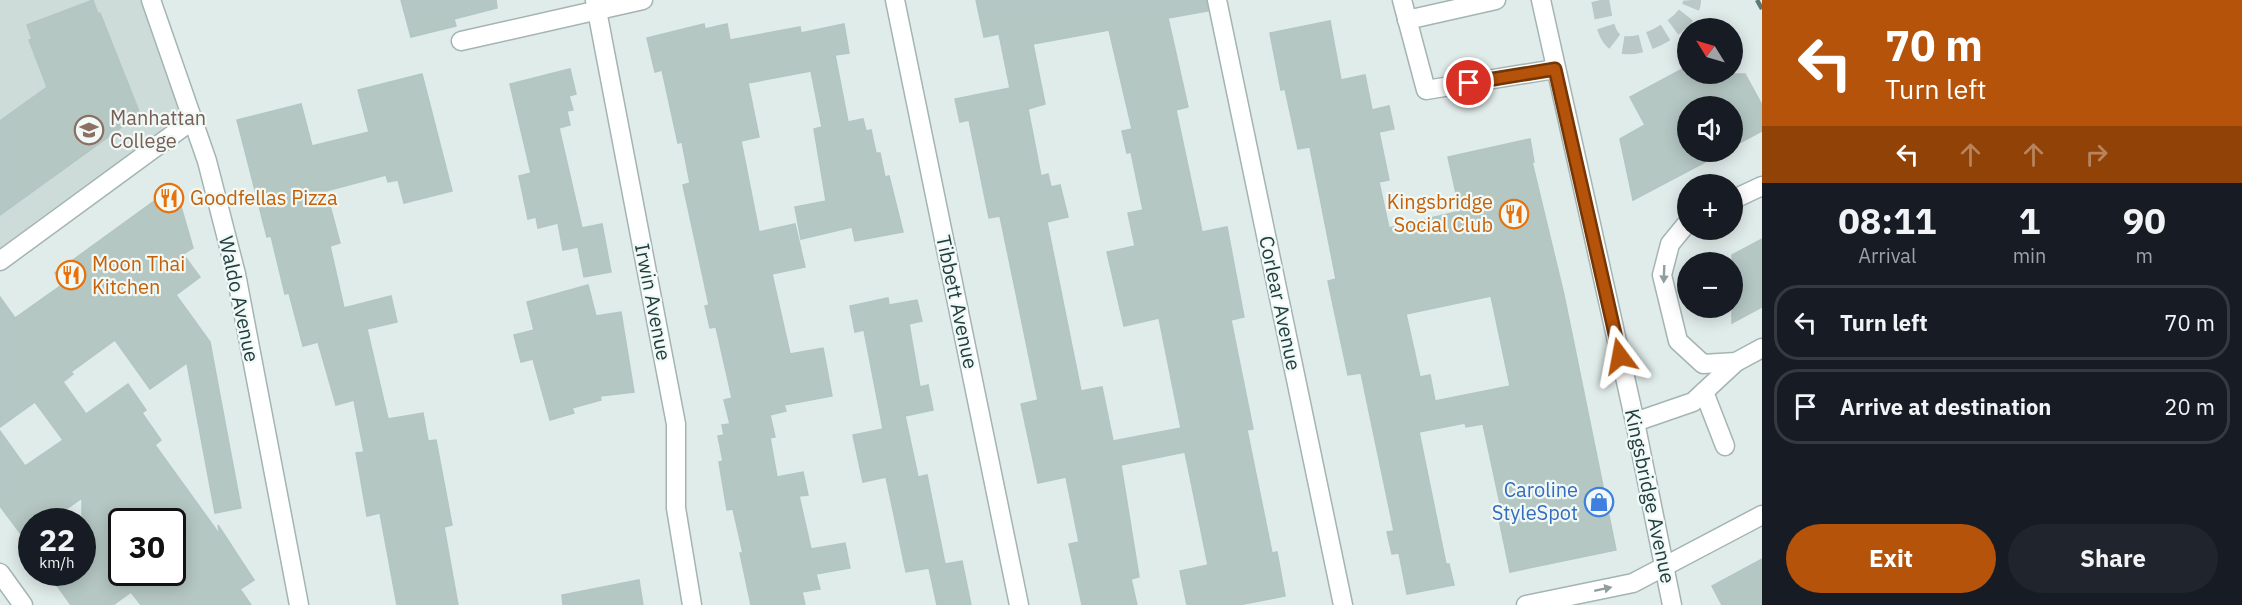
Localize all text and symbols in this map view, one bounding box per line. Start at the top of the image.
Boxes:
north arrow [1677,18,1743,84]
map controls [1677,18,1743,318]
text: 70 m [1885,18,1983,73]
icon: left [1786,24,1864,102]
pin [1443,57,1494,108]
icon: arrive [1452,66,1485,99]
text: Turn left [1885,71,1986,106]
button: sound [1677,96,1743,162]
place label: Manhattan College [110,104,206,154]
school or university icon: Manhattan College [73,114,105,146]
icon: left [1891,138,1924,171]
icon: ahead [1954,138,1987,171]
icon: ahead [2017,138,2050,171]
icon: right [2080,138,2113,171]
button: + [1677,174,1743,240]
restaurant icon: Goodfellas Pizza [153,182,185,214]
place label: Goodfellas Pizza [190,184,338,211]
place label: Kingsbridge Social Club [1387,188,1493,238]
text: 08:11 [1838,197,1936,244]
text: 1 [2019,197,2040,244]
text: 90 [2123,197,2166,244]
restaurant icon: Kingsbridge Social Club [1498,198,1530,230]
street label: Waldo Avenue [213,233,266,364]
street label: Tibbett Avenue [930,233,985,371]
street label: Corlear Avenue [1253,233,1308,373]
street label: Irwin Avenue [629,241,678,363]
text: Arrival [1858,242,1916,269]
text: min [2013,242,2046,269]
text: m [2135,242,2153,269]
place label: Moon Thai Kitchen [92,250,185,300]
button: − [1677,252,1743,318]
restaurant icon: Moon Thai Kitchen [55,259,87,291]
one-way arrow [1660,264,1669,283]
icon: left [1789,306,1822,339]
text: Turn left [1840,308,1928,337]
text: 70 m [2164,308,2215,337]
position arrow [1588,324,1652,388]
icon: arrive [1789,390,1822,423]
text: Arrive at destination [1840,392,2051,421]
text: 20 m [2164,392,2215,421]
street label: Kingsbridge Avenue [1619,406,1682,586]
place label: Caroline StyleSpot [1492,476,1578,526]
shop icon: Caroline StyleSpot [1583,486,1615,518]
speed limit sign: 30 [108,508,186,586]
text: 22 [39,520,75,559]
button: Exit [1786,524,1996,593]
button: Share [2008,524,2218,593]
text: km/h [39,553,75,572]
one-way arrow [1594,584,1613,593]

